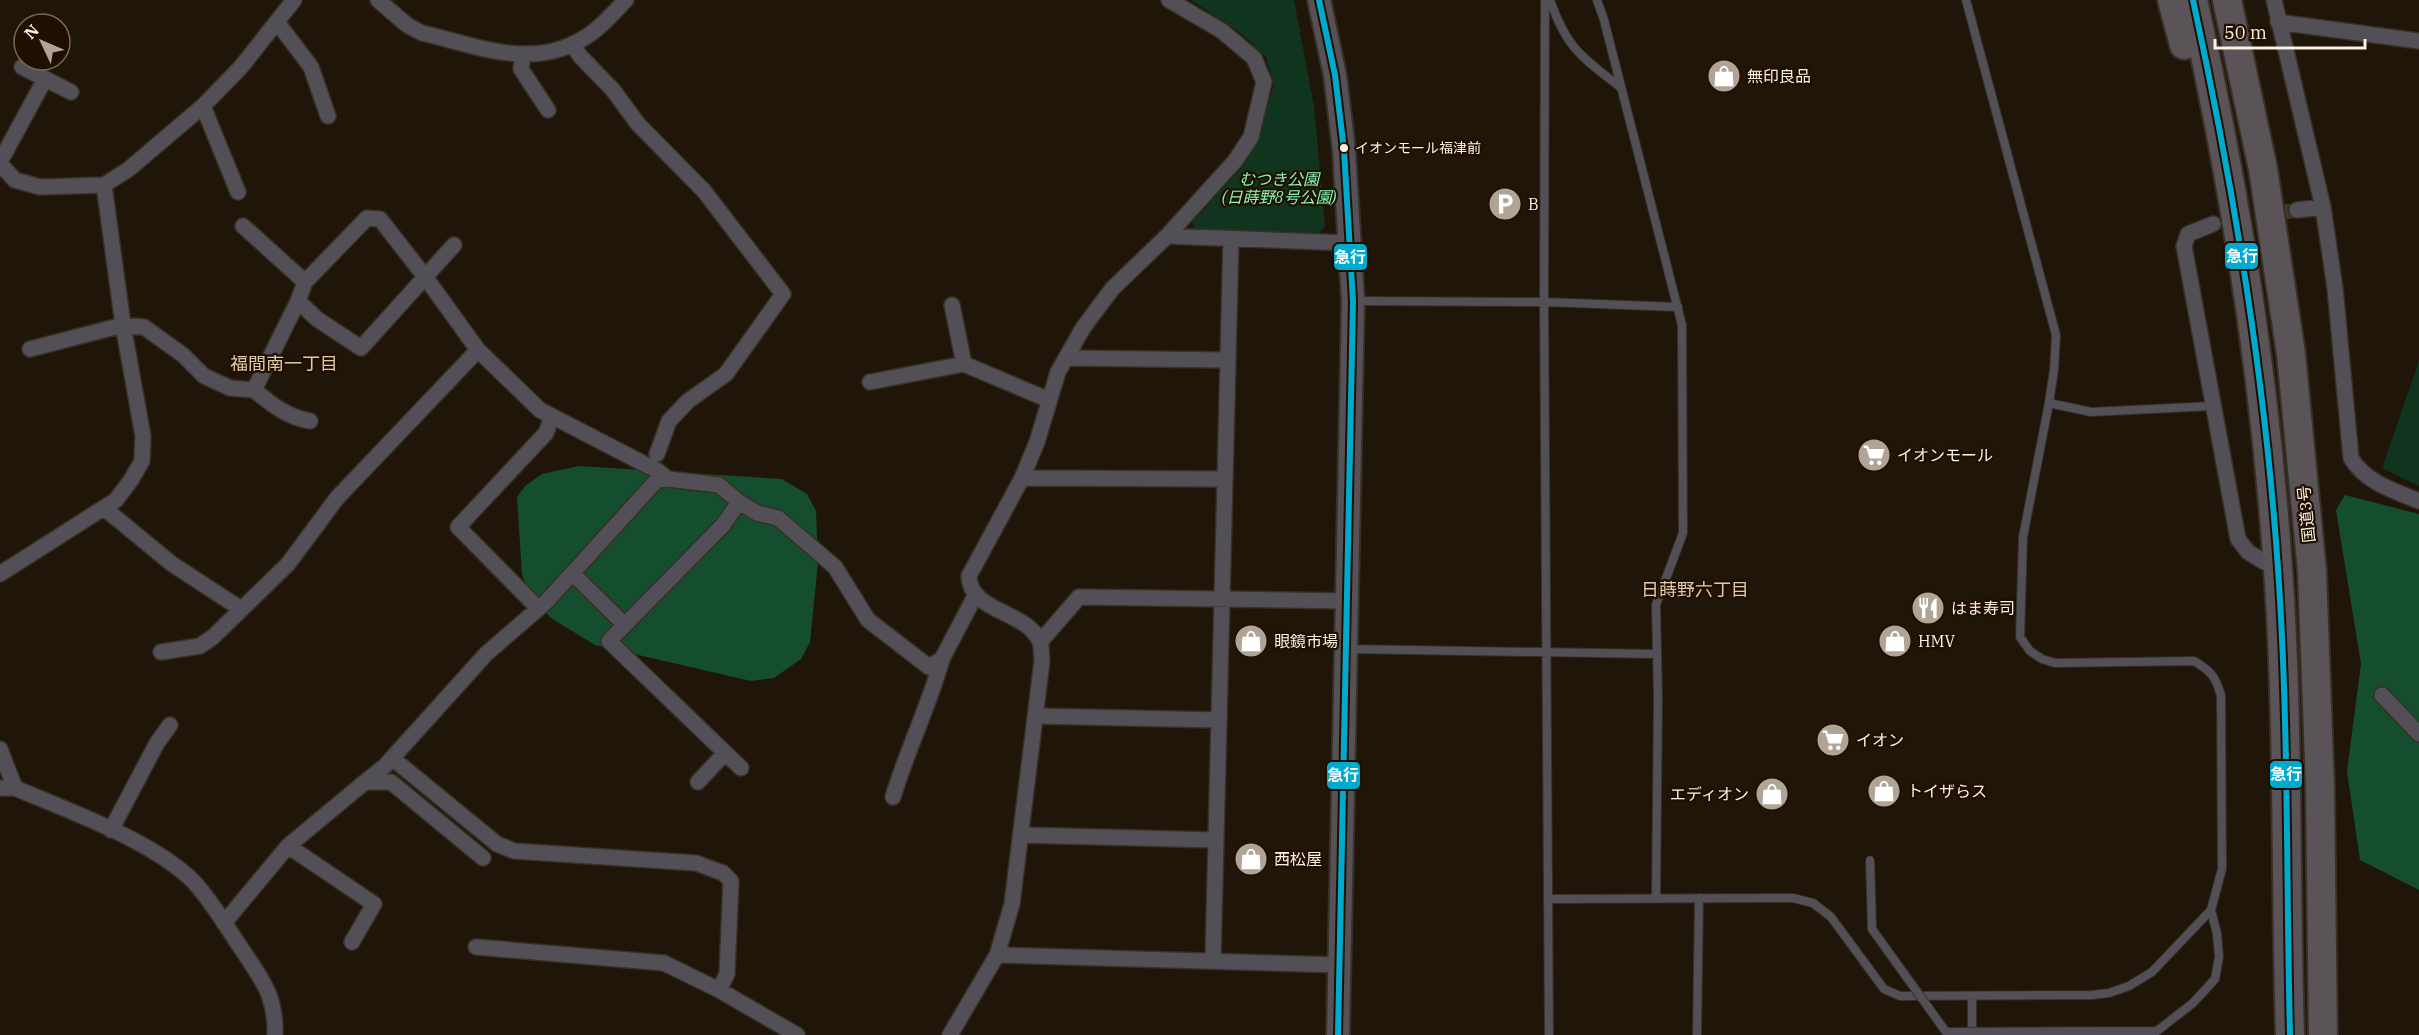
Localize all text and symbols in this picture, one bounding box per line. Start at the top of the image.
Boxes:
north arrow [12,12,72,72]
scale bar [2215,12,2365,50]
text: N [20,20,43,43]
text: 50 m [2224,21,2267,44]
shop icon: 無印良品 [1706,58,1742,94]
place label: 無印良品 [1747,66,1811,86]
place label: イオンモール福津前 [1355,139,1481,157]
marker: イオンモール福津前 [1338,142,1350,154]
park label: むつき公園 (日蒔野8号公園) [1222,169,1336,207]
parking icon: B [1487,186,1523,222]
place label: B [1528,194,1539,214]
line badge: 急行 [2224,242,2259,270]
line badge: 急行 [1333,243,1368,271]
text: 急行 [2226,246,2258,266]
text: 急行 [1334,247,1366,267]
district label: 福間南一丁目 [230,352,338,375]
supermarket icon: イオンモール [1856,437,1892,473]
place label: イオンモール [1897,445,1993,465]
street label: 国道3号 [2293,484,2319,544]
district label: 日蒔野六丁目 [1641,578,1749,601]
restaurant icon: はま寿司 [1910,590,1946,626]
place label: はま寿司 [1951,598,2015,618]
shop icon: 眼鏡市場 [1233,623,1269,659]
shop icon: HMV [1877,623,1913,659]
place label: 眼鏡市場 [1274,631,1338,651]
place label: HMV [1918,631,1956,651]
supermarket icon: イオン [1815,722,1851,758]
place label: イオン [1856,730,1904,750]
line badge: 急行 [2269,760,2303,789]
line badge: 急行 [1326,761,1361,790]
text: 急行 [2270,764,2302,784]
text: 急行 [1327,765,1359,785]
shop icon: トイザらス [1866,773,1902,809]
shop icon: エディオン [1754,776,1790,812]
place label: トイザらス [1907,781,1987,801]
place label: エディオン [1670,784,1749,804]
shop icon: 西松屋 [1233,841,1269,877]
place label: 西松屋 [1274,849,1322,869]

